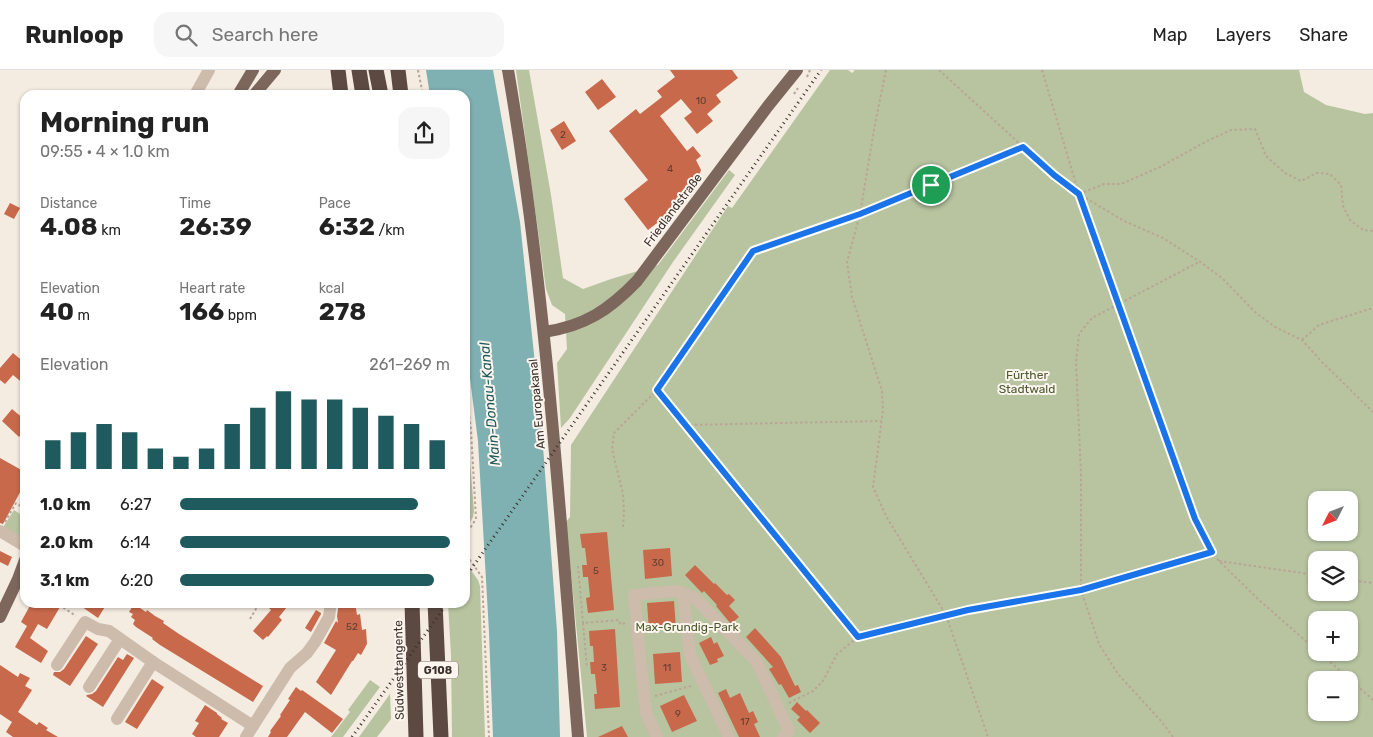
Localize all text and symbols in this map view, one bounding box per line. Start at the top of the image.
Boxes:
search box [154,12,504,57]
text: Runloop [25,21,124,49]
icon: search [172,21,200,49]
text: Search here [212,23,318,46]
text: Map [1153,24,1188,46]
text: Layers [1216,24,1271,46]
text: Share [1299,24,1348,46]
house number: 10 [696,95,706,107]
text: Morning run [40,106,209,139]
button: share [398,107,450,159]
house number: 2 [560,129,566,141]
text: 09:55 · 4 × 1.0 km [40,142,170,161]
house number: 4 [667,163,673,175]
pin [910,164,952,206]
street label: Friedlandstraße [641,171,705,249]
icon: arrive [917,171,945,199]
text: Distance [40,195,97,212]
text: Time [179,195,211,212]
text: Pace [319,195,351,212]
text: 4.08 [40,212,98,241]
text: 26:39 [179,212,252,241]
text: 6:32 [319,212,375,241]
text: km [98,222,121,239]
text: /km [375,222,405,239]
text: Elevation [40,280,100,297]
text: Heart rate [179,280,245,297]
text: kcal [319,280,344,297]
text: 40 [40,297,74,326]
text: 166 [179,297,224,326]
text: 278 [319,297,366,326]
text: m [74,307,90,324]
text: bpm [224,307,257,324]
water label: Main-Donau-Kanal [476,341,504,466]
text: Elevation [40,355,109,374]
text: 261–269 m [369,355,450,374]
street label: Am Europakanal [526,358,548,450]
park label: Fürther Stadtwald [999,368,1055,396]
north arrow [1308,491,1358,541]
map controls [1308,491,1358,721]
text: 1.0 km [40,495,91,514]
text: 6:27 [120,495,151,514]
text: 2.0 km [40,533,93,552]
text: 6:14 [120,533,151,552]
button: layers [1308,551,1358,601]
house number: 30 [652,557,664,569]
house number: 5 [593,565,599,577]
text: 3.1 km [40,571,89,590]
text: 6:20 [120,571,153,590]
button: + [1308,611,1358,661]
street label: Südwesttangente [391,620,407,720]
park label: Max-Grundig-Park [635,620,739,634]
house number: 52 [346,621,358,633]
road number: G108 [418,662,458,678]
house number: 3 [601,662,607,674]
house number: 11 [663,662,671,674]
button: − [1308,671,1358,721]
house number: 9 [675,708,681,720]
house number: 17 [740,716,750,728]

